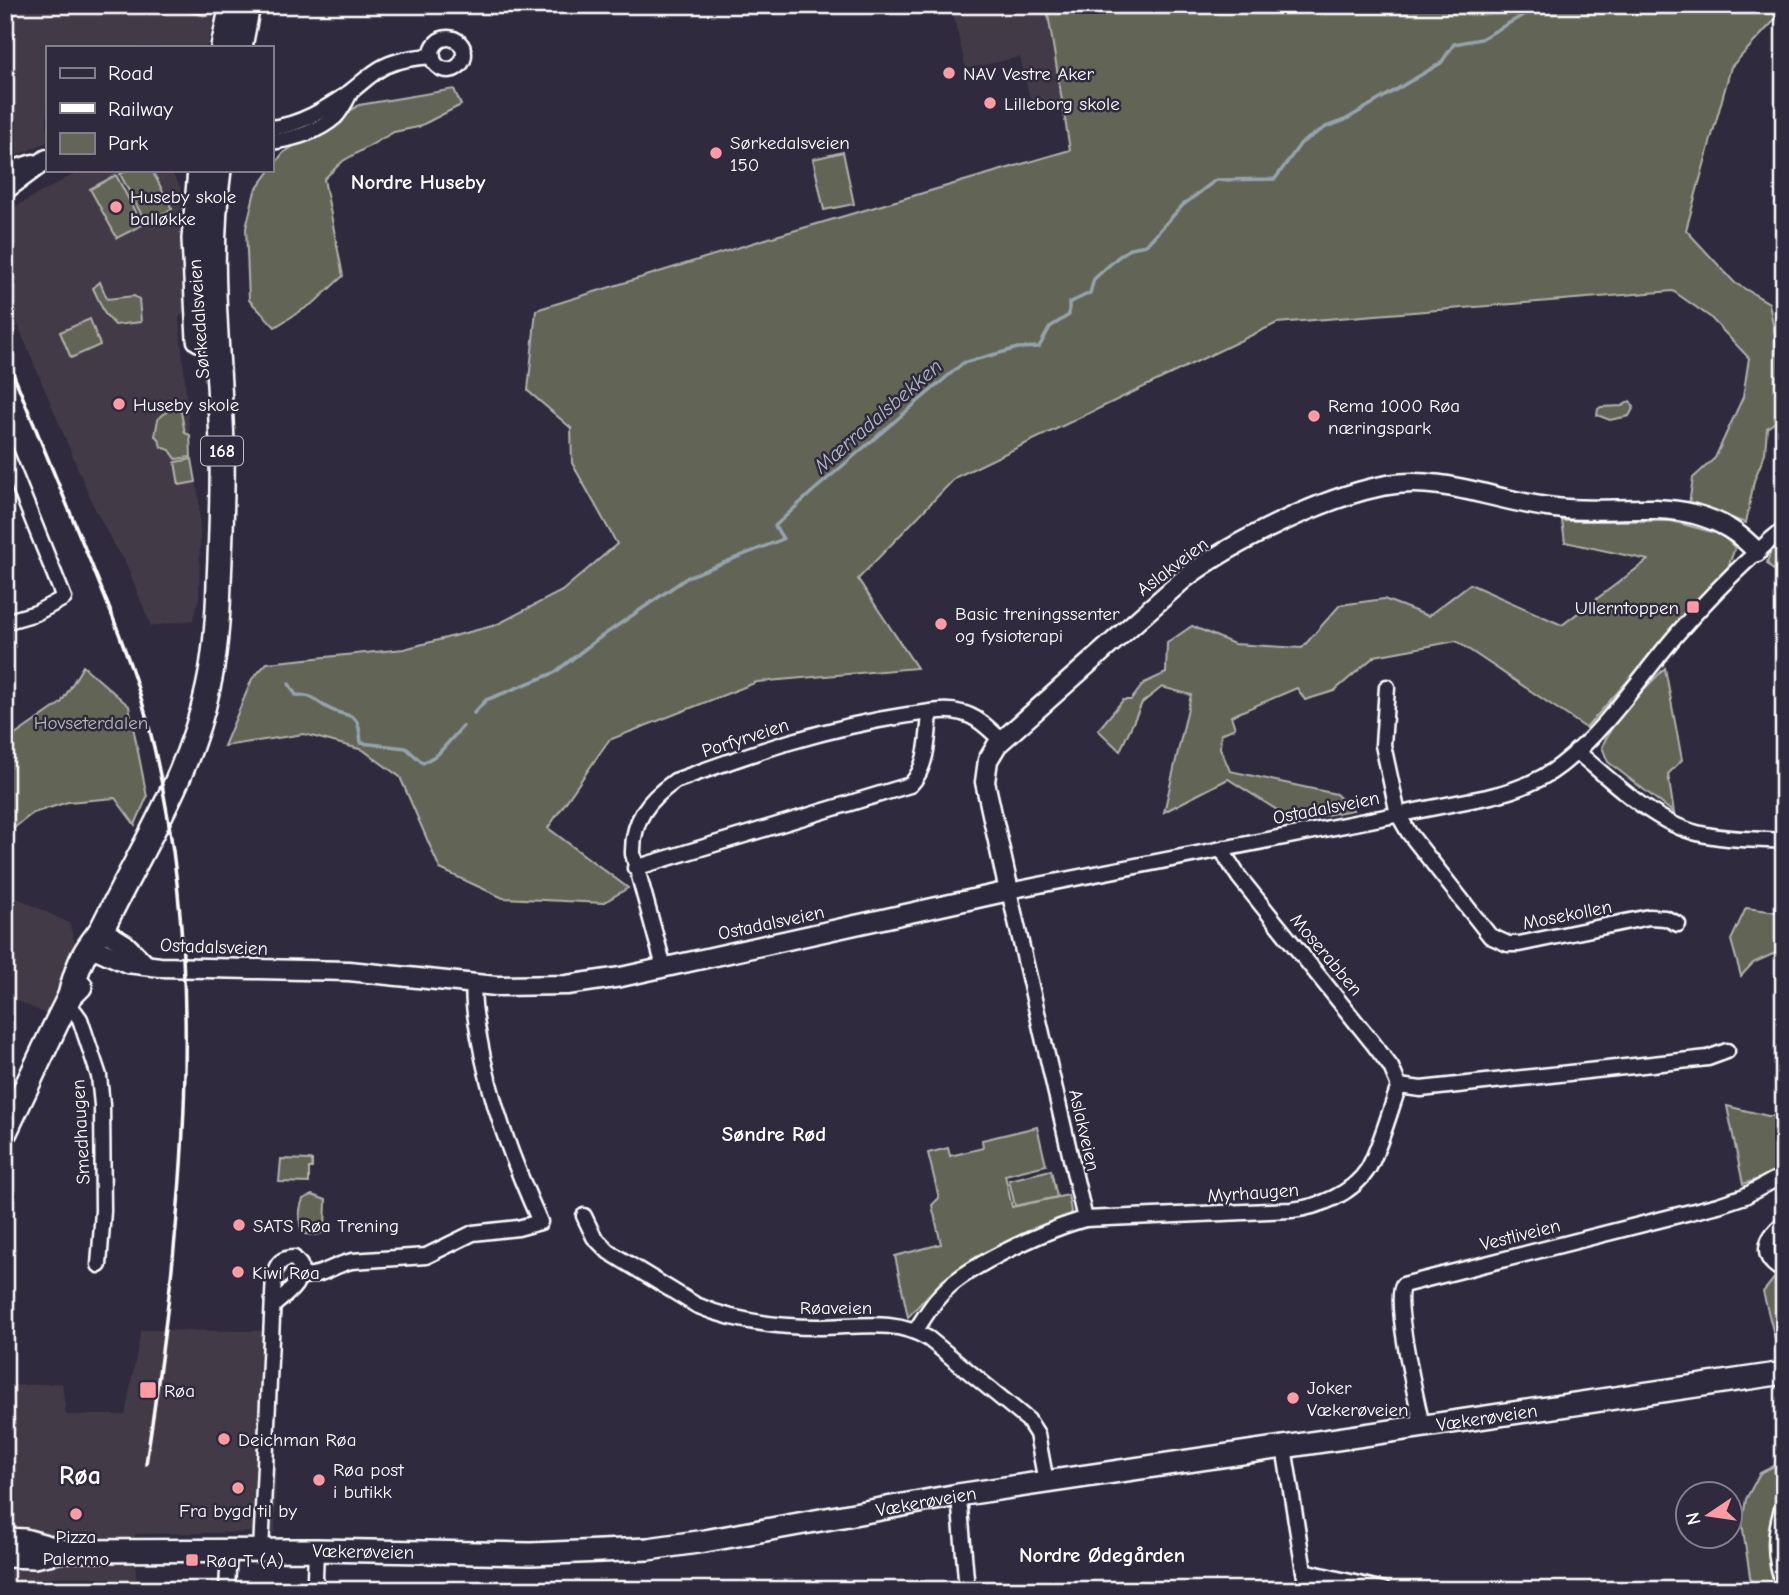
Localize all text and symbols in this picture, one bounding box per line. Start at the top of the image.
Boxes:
legend [46,46,273,172]
text: Road [108,61,153,85]
place label: NAV Vestre Aker [963,63,1095,85]
marker: NAV Vestre Aker [941,65,957,81]
place label: Lilleborg skole [1004,93,1120,115]
marker: Lilleborg skole [982,95,998,111]
text: Railway [108,97,173,121]
text: Park [108,131,148,155]
place label: Sørkedalsveien 150 [730,132,850,176]
marker: Sørkedalsveien 150 [708,145,724,161]
district label: Nordre Huseby [351,170,486,194]
place label: Huseby skole balløkke [130,186,236,230]
marker: Huseby skole balløkke [108,199,124,215]
street label: Sørkedalsveien [184,258,214,379]
water label: Mærradalsbekken [808,354,947,479]
place label: Huseby skole [133,394,239,416]
place label: Rema 1000 Røa næringspark [1328,395,1460,439]
marker: Huseby skole [111,396,127,412]
marker: Rema 1000 Røa næringspark [1306,408,1322,424]
road number: 168 [201,436,243,466]
street label: Aslakveien [1133,533,1213,601]
place label: Ullerntoppen [1575,597,1679,619]
marker: Ullerntoppen [1685,599,1701,615]
place label: Basic treningssenter og fysioterapi [955,603,1120,647]
marker: Basic treningssenter og fysioterapi [933,616,949,632]
park label: Hovseterdalen [34,712,148,734]
street label: Porfyrveien [699,714,792,762]
street label: Ostadalsveien [1271,787,1381,829]
street label: Mosekollen [1521,896,1614,934]
street label: Ostadalsveien [716,901,826,945]
street label: Moserabben [1285,909,1367,1000]
street label: Ostadalsveien [160,934,268,960]
street label: Smedhaugen [67,1079,95,1185]
street label: Aslakveien [1064,1087,1104,1173]
district label: Søndre Rød [722,1122,826,1146]
street label: Myrhaugen [1207,1179,1300,1207]
street label: Vestliveien [1478,1214,1563,1256]
place label: SATS Røa Trening [253,1215,399,1237]
marker: SATS Røa Trening [231,1217,247,1233]
place label: Kiwi Røa [252,1262,320,1284]
marker: Kiwi Røa [230,1264,246,1280]
street label: Røaveien [800,1297,872,1319]
place label: Joker Vækerøveien [1307,1377,1409,1421]
marker: Røa [138,1380,158,1400]
place label: Røa [164,1380,195,1402]
marker: Joker Vækerøveien [1285,1390,1301,1406]
street label: Vækerøveien [1435,1400,1539,1436]
place label: Deichman Røa [238,1429,356,1451]
marker: Deichman Røa [216,1431,232,1447]
place label: Røa post i butikk [333,1459,404,1503]
district label: Røa [59,1461,101,1491]
marker: Røa post i butikk [311,1472,327,1488]
marker: Fra bygd til by [230,1480,246,1496]
north arrow [1674,1480,1744,1550]
street label: Vækerøveien [874,1482,978,1522]
place label: Fra bygd til by [179,1500,297,1522]
marker: Pizza Palermo [68,1506,84,1522]
text: N [1681,1510,1706,1527]
place label: Pizza Palermo [43,1526,109,1570]
street label: Vækerøveien [312,1540,414,1564]
district label: Nordre Ødegården [1019,1543,1185,1567]
place label: Røa T (A) [206,1550,284,1572]
marker: Røa T (A) [184,1552,200,1568]

